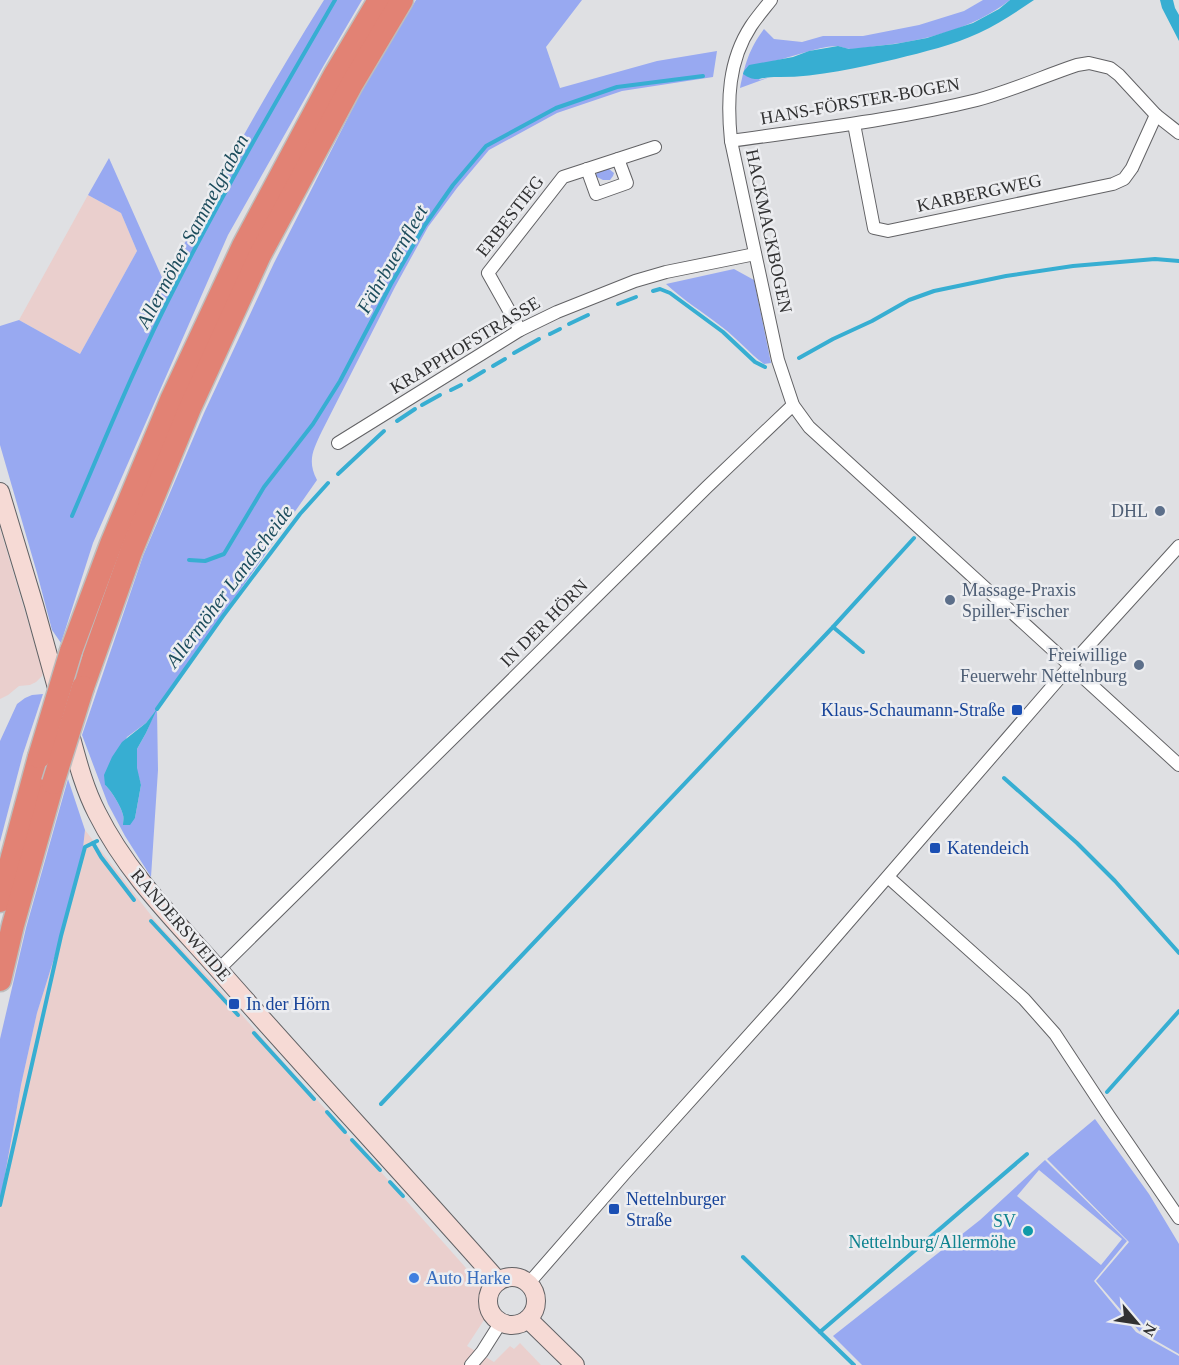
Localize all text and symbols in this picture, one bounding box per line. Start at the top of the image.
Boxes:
street label: HANS-FÖRSTER-BOGEN [759,74,961,128]
water label: Allermöher Sammelgraben [131,130,253,334]
street label: HACKMACKBOGEN [742,147,796,315]
street label: KARBERGWEG [915,170,1043,216]
street label: ERBESTIEG [472,172,548,260]
water label: Fährbuernfleet [352,201,433,318]
street label: KRAPPHOFSTRASSE [387,292,543,398]
water label: Allermöher Landscheide [160,501,297,673]
place label: DHL [1111,501,1148,521]
marker: DHL [1153,504,1167,518]
street label: IN DER HÖRN [496,575,592,671]
place label: Massage-Praxis Spiller-Fischer [962,580,1076,621]
marker: Massage-Praxis Spiller-Fischer [943,593,957,607]
place label: Freiwillige Feuerwehr Nettelnburg [960,645,1127,686]
marker: Freiwillige Feuerwehr Nettelnburg [1132,658,1146,672]
place label: Klaus-Schaumann-Straße [821,700,1005,720]
marker: Klaus-Schaumann-Straße [1010,703,1024,717]
place label: Katendeich [947,838,1029,858]
marker: Katendeich [928,841,942,855]
street label: RANDERSWEIDE [127,865,235,985]
place label: In der Hörn [246,994,330,1014]
marker: In der Hörn [227,997,241,1011]
place label: Nettelnburger Straße [626,1189,726,1230]
marker: Nettelnburger Straße [607,1202,621,1216]
place label: SV Nettelnburg/Allermöhe [848,1211,1016,1252]
marker: SV Nettelnburg/Allermöhe [1021,1224,1035,1238]
place label: Auto Harke [426,1268,510,1288]
marker: Auto Harke [407,1271,421,1285]
north arrow [1107,1293,1167,1353]
text: N [1139,1321,1160,1340]

